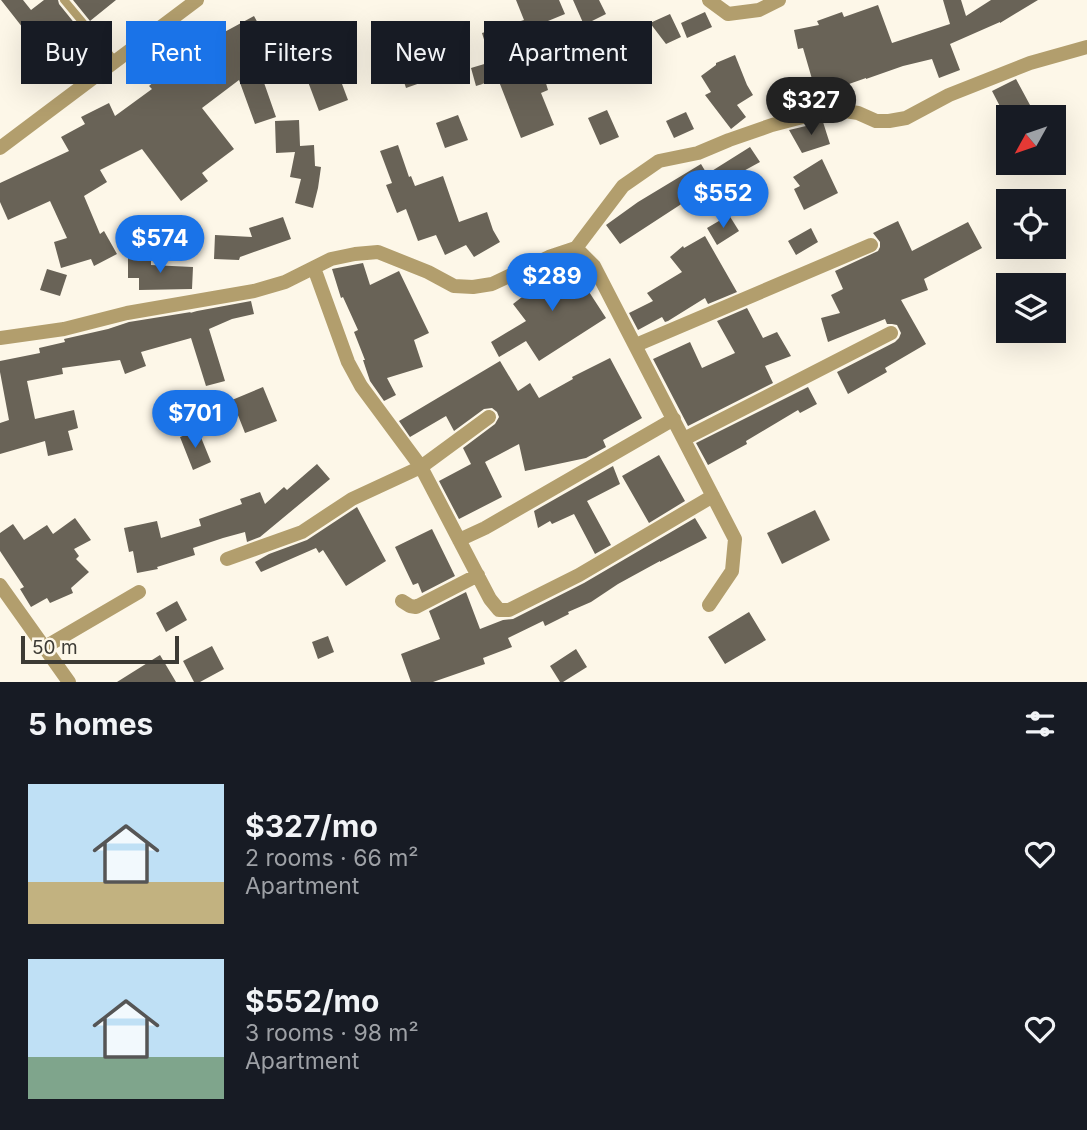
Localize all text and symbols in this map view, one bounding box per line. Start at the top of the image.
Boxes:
chip: Buy [21,21,112,84]
chip: Rent [126,21,226,84]
chip: Filters [240,21,357,84]
chip: New [371,21,470,84]
chip: Apartment [484,21,652,84]
pin: $327 [770,78,852,137]
text: $327 [782,86,840,114]
north arrow [996,105,1066,175]
map controls [996,105,1066,343]
pin: $552 [682,170,764,230]
text: $552 [694,179,752,207]
button: locate [996,189,1066,259]
pin: $574 [119,216,201,275]
text: $574 [131,224,189,252]
pin: $289 [511,254,593,313]
text: $289 [522,262,582,290]
button: layers [996,273,1066,343]
pin: $701 [154,391,236,450]
text: $701 [168,399,222,427]
scale bar [21,633,178,665]
text: 50 m [32,636,78,659]
icon: filters [1021,705,1059,743]
text: 5 homes [28,706,153,742]
text: $327/mo [245,808,378,844]
icon: home [84,812,168,896]
icon: heart [1021,835,1059,873]
text: 2 rooms · 66 m² [245,844,419,872]
text: Apartment [245,872,359,900]
text: $552/mo [245,983,379,1019]
icon: home [84,987,168,1071]
icon: heart [1021,1010,1059,1048]
text: 3 rooms · 98 m² [245,1019,419,1047]
text: Apartment [245,1047,359,1075]

